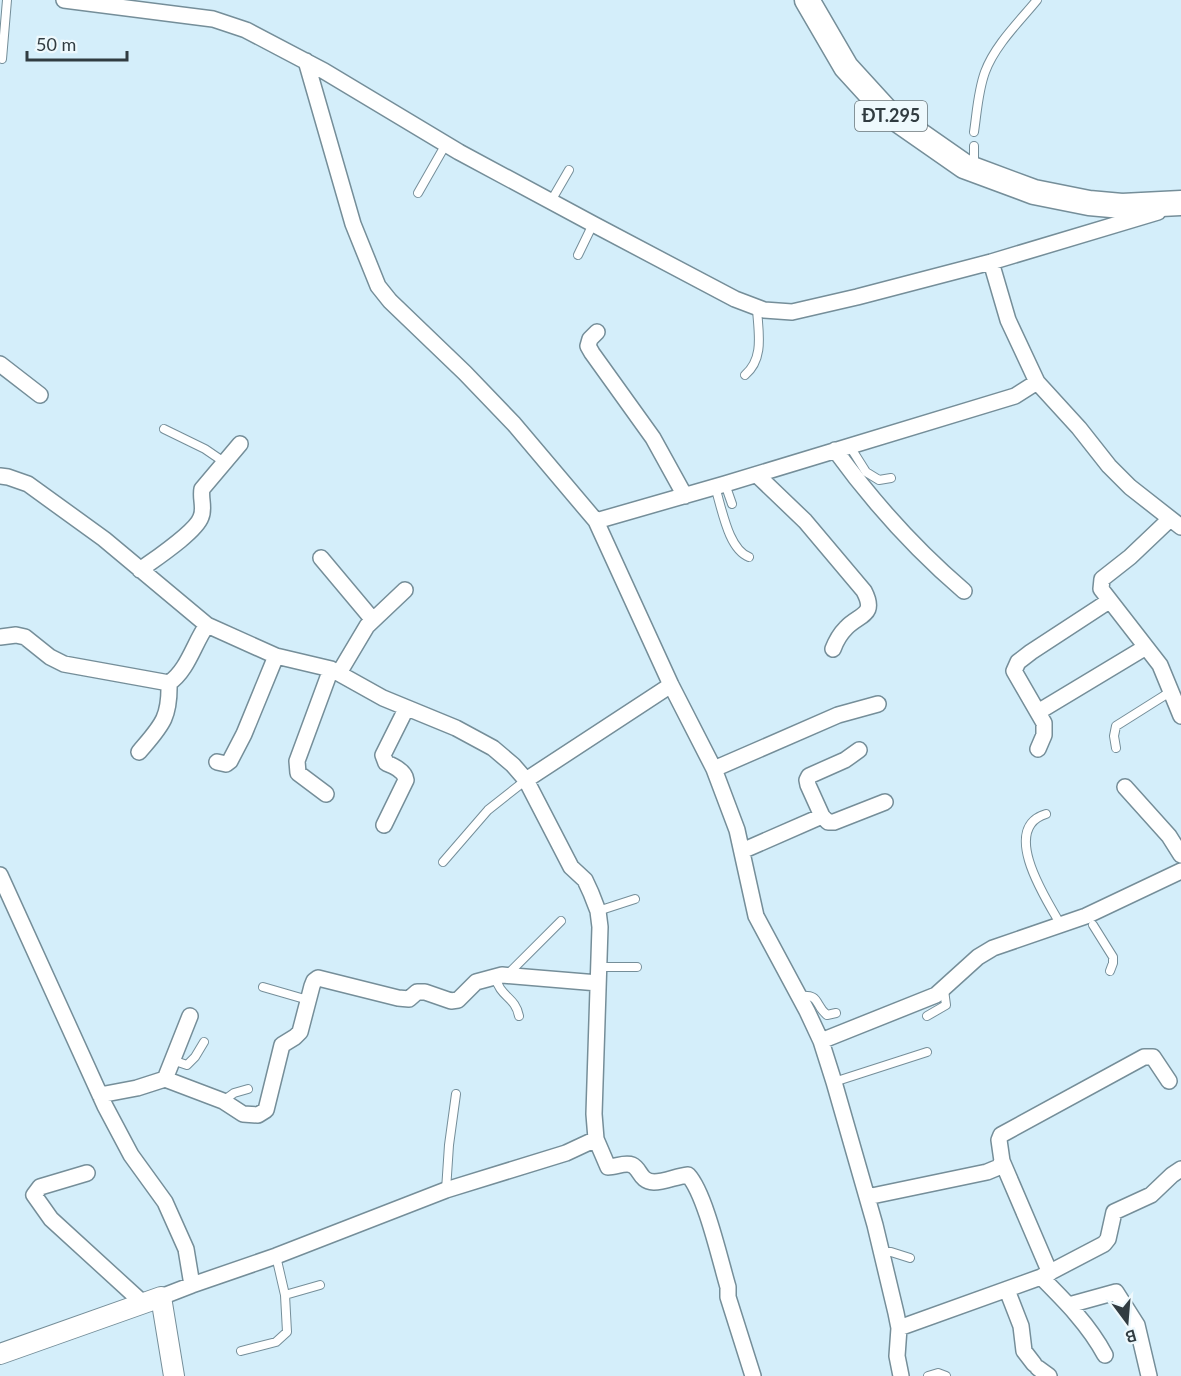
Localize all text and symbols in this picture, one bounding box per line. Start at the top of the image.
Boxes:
scale bar [27,24,128,62]
text: 50 m [36,33,76,55]
road number: ĐT.295 [855,101,927,131]
north arrow [1097,1292,1157,1352]
text: B [1124,1326,1139,1347]

